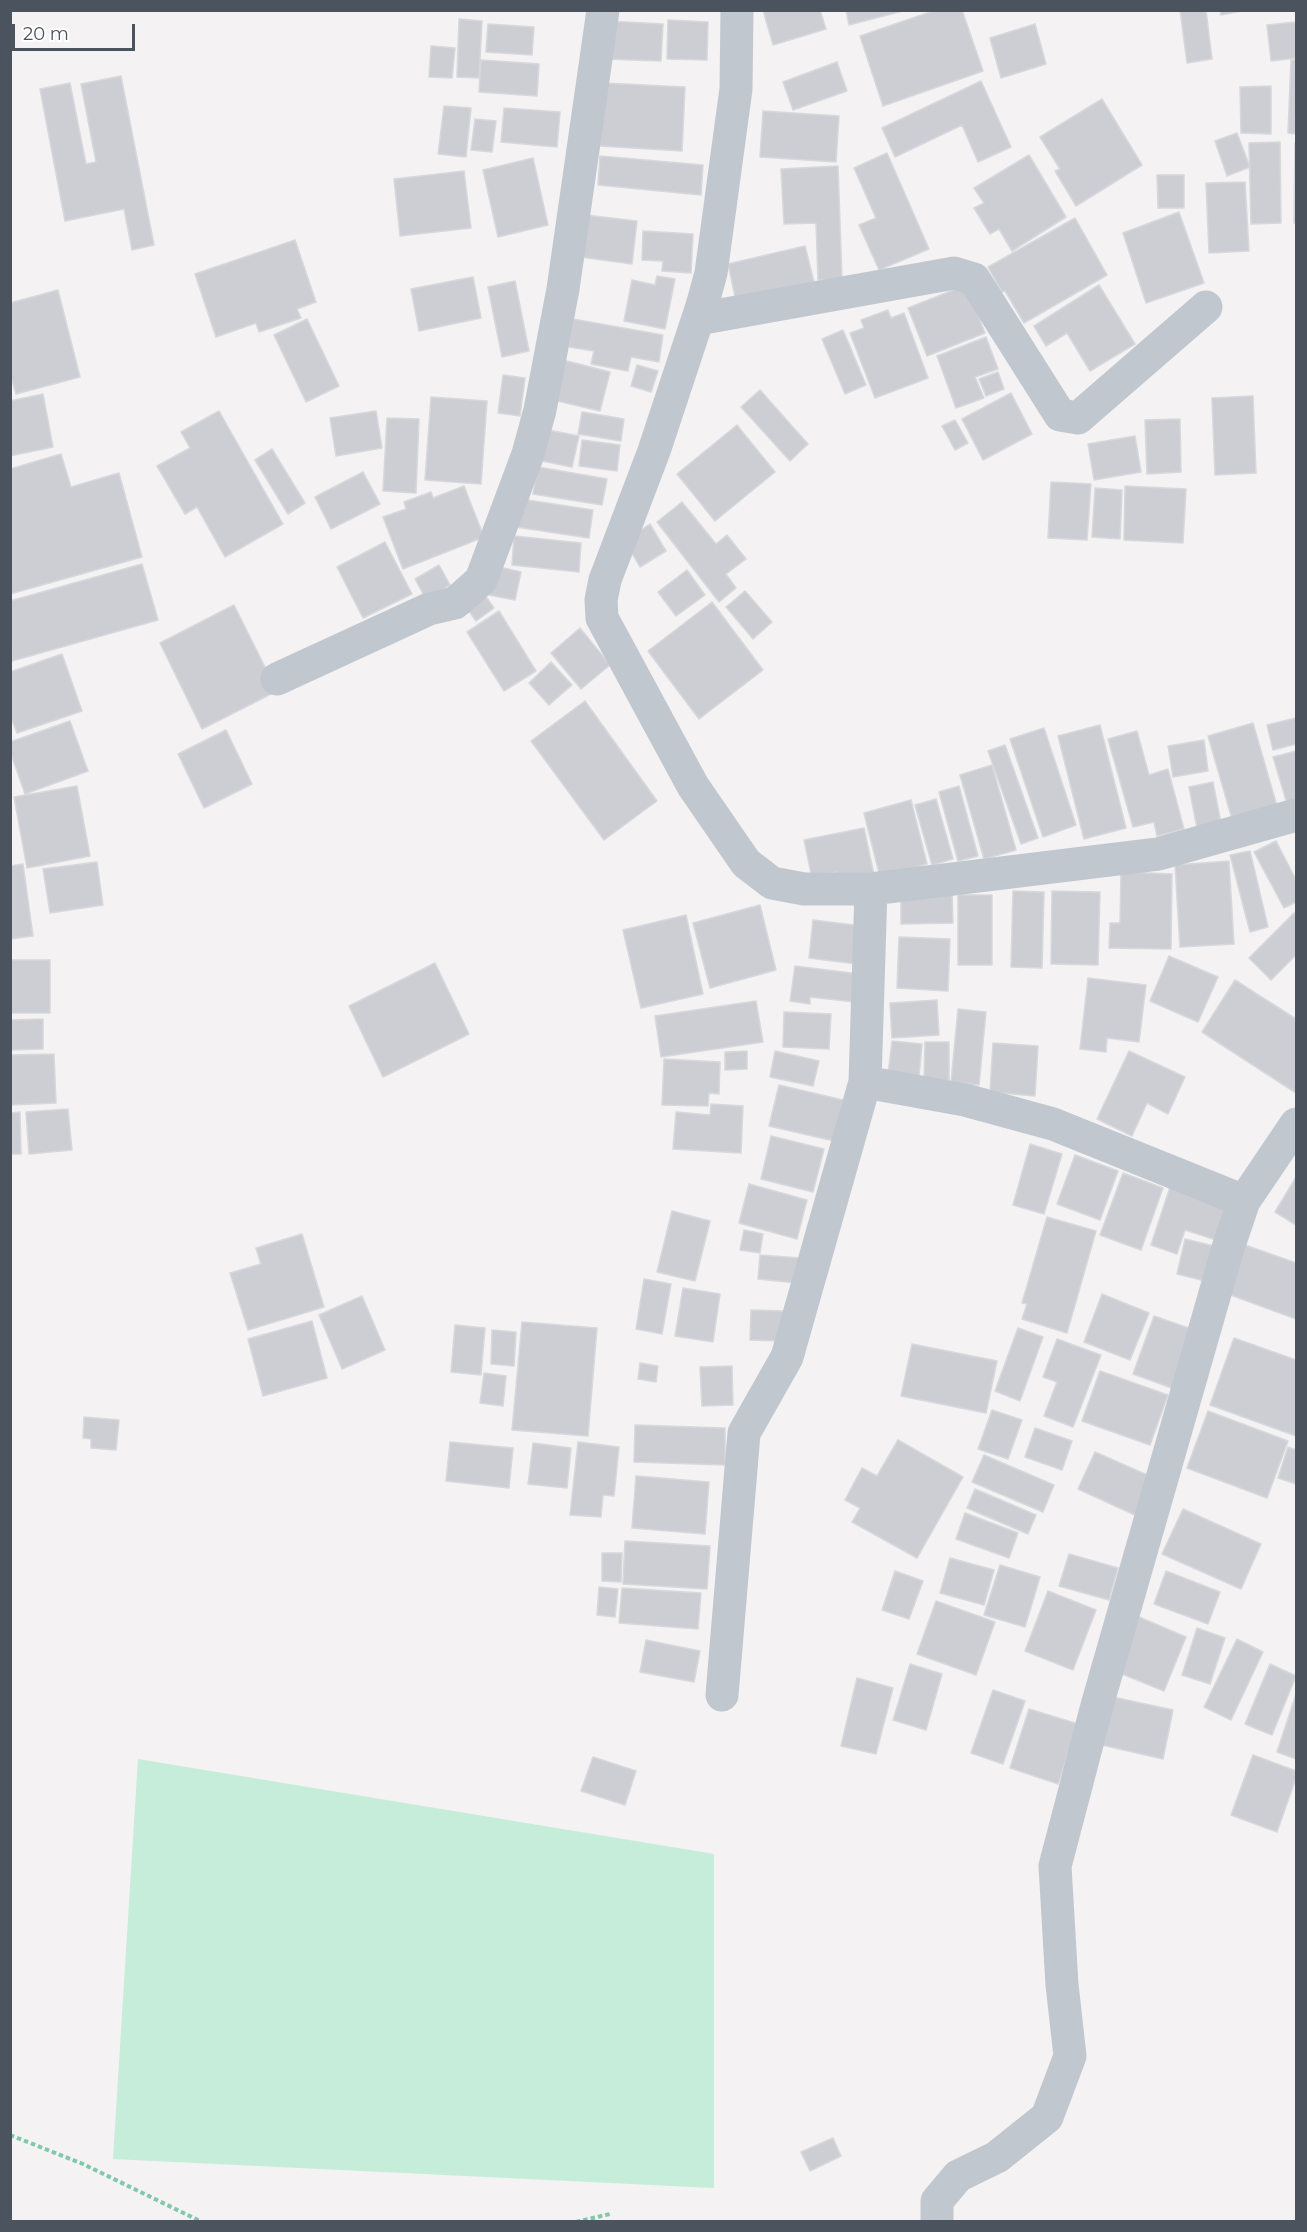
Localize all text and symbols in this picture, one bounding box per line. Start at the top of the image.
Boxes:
scale bar [15,12,138,50]
text: 20 m [23,23,69,45]

